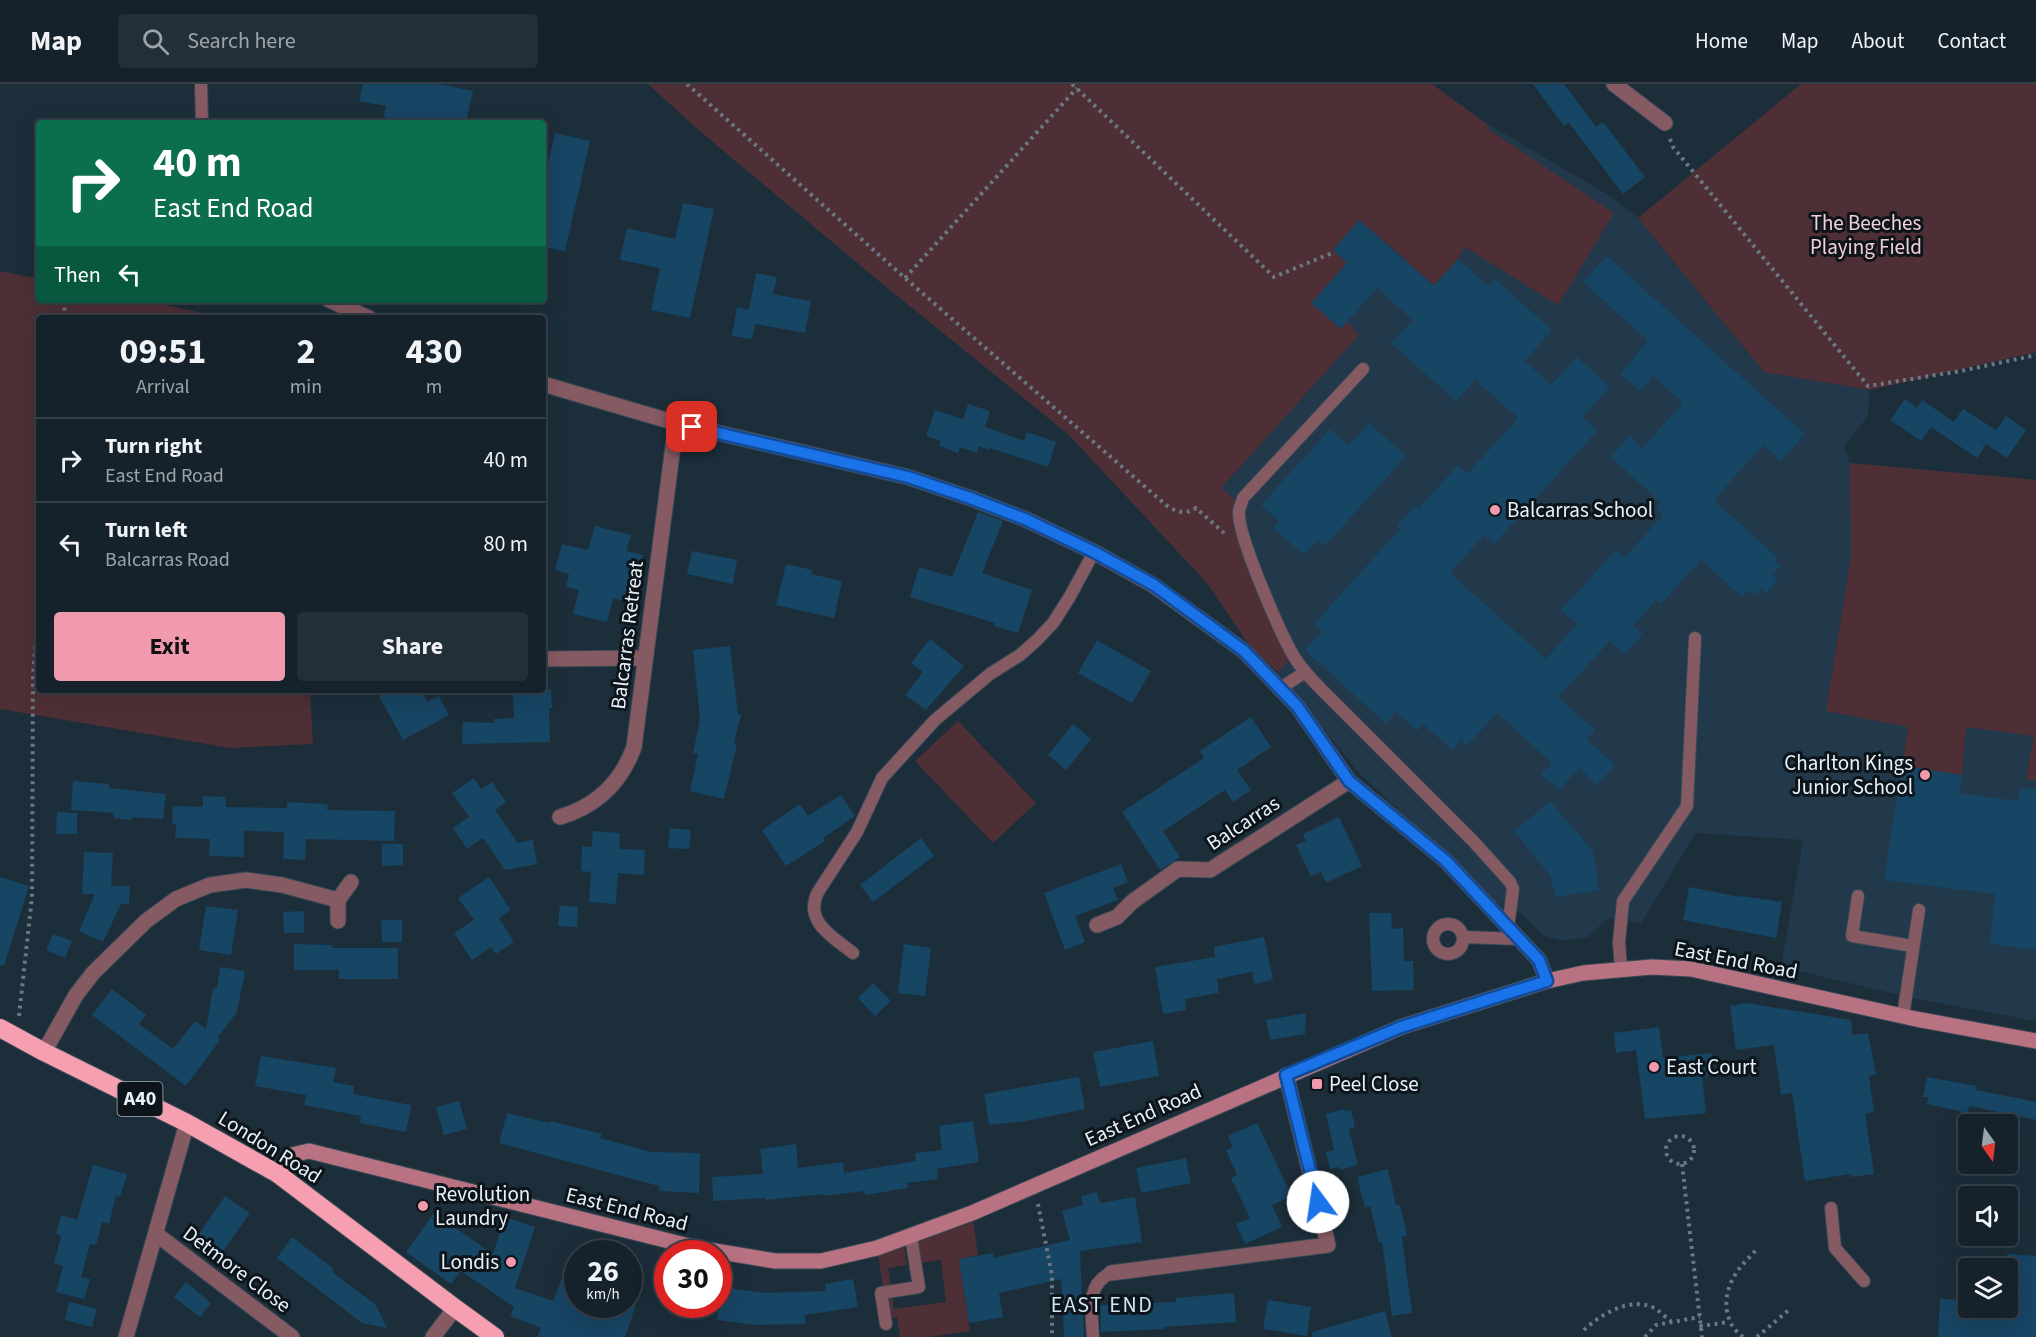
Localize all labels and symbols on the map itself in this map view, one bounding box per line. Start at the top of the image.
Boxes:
park label: The Beeches Playing Field [1810,208,1922,262]
pin [666,401,717,452]
place label: Balcarras School [1507,495,1653,525]
marker: Balcarras School [1488,503,1502,517]
street label: Balcarras Retreat [603,559,651,711]
place label: Charlton Kings Junior School [1784,748,1913,802]
marker: Charlton Kings Junior School [1918,768,1932,782]
street label: Balcarras [1201,788,1286,858]
street label: East End Road [1672,933,1800,987]
place label: East Court [1666,1052,1757,1082]
marker: East Court [1647,1060,1661,1074]
place label: Peel Close [1329,1069,1419,1099]
street label: East End Road [1080,1076,1206,1154]
marker: Peel Close [1310,1077,1324,1091]
road number: A40 [118,1082,162,1116]
street label: London Road [213,1103,327,1191]
north arrow [1958,1114,2018,1174]
position arrow [1286,1170,1350,1234]
place label: Revolution Laundry [435,1179,530,1233]
street label: East End Road [563,1179,691,1239]
marker: Revolution Laundry [416,1199,430,1213]
street label: Detmore Close [177,1218,297,1320]
speed limit sign: 30 [654,1240,732,1318]
place label: Londis [441,1247,499,1277]
marker: Londis [504,1255,518,1269]
district label: EAST END [1051,1289,1153,1321]

